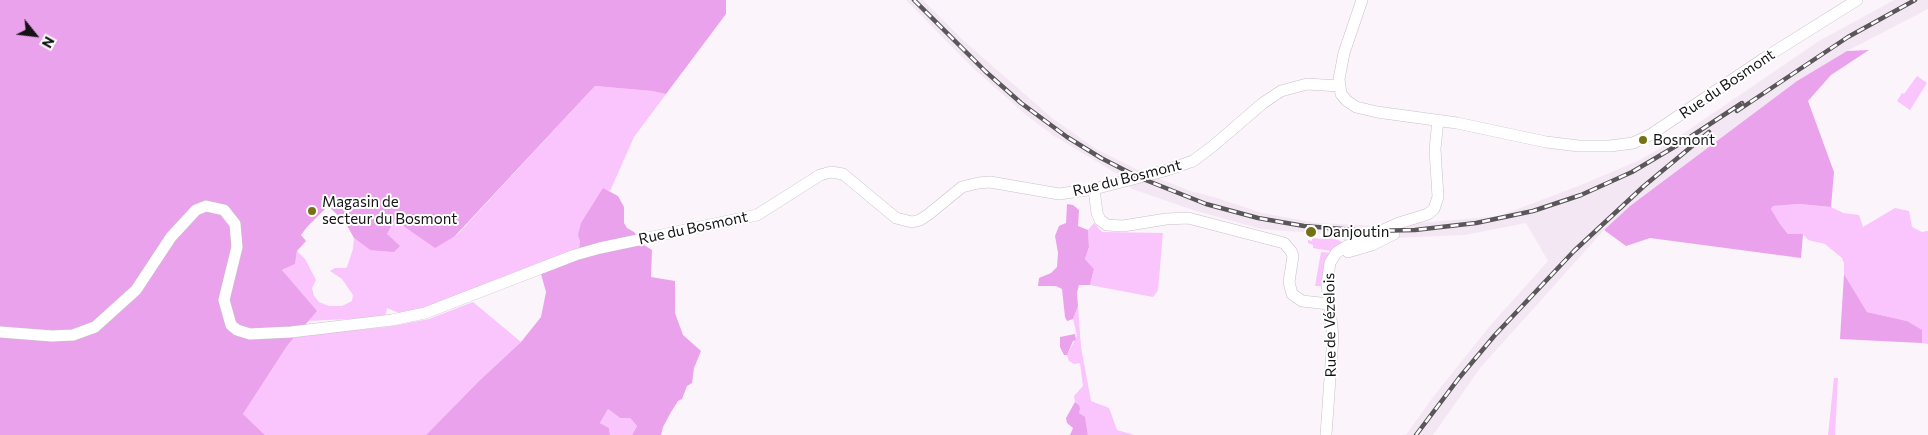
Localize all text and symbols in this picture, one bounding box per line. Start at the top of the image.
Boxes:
north arrow [10,10,60,60]
text: N [39,34,59,51]
street label: Rue du Bosmont [1676,45,1778,123]
place label: Bosmont [1653,131,1715,149]
marker: Bosmont [1637,134,1649,146]
street label: Rue du Bosmont [1071,156,1183,200]
place label: Magasin de secteur du Bosmont [322,193,457,228]
marker: Magasin de secteur du Bosmont [306,205,318,217]
street label: Rue du Bosmont [637,208,749,248]
place label: Danjoutin [1322,223,1389,241]
marker: Danjoutin [1304,225,1318,239]
street label: Rue de Vézelois [1320,273,1340,377]

